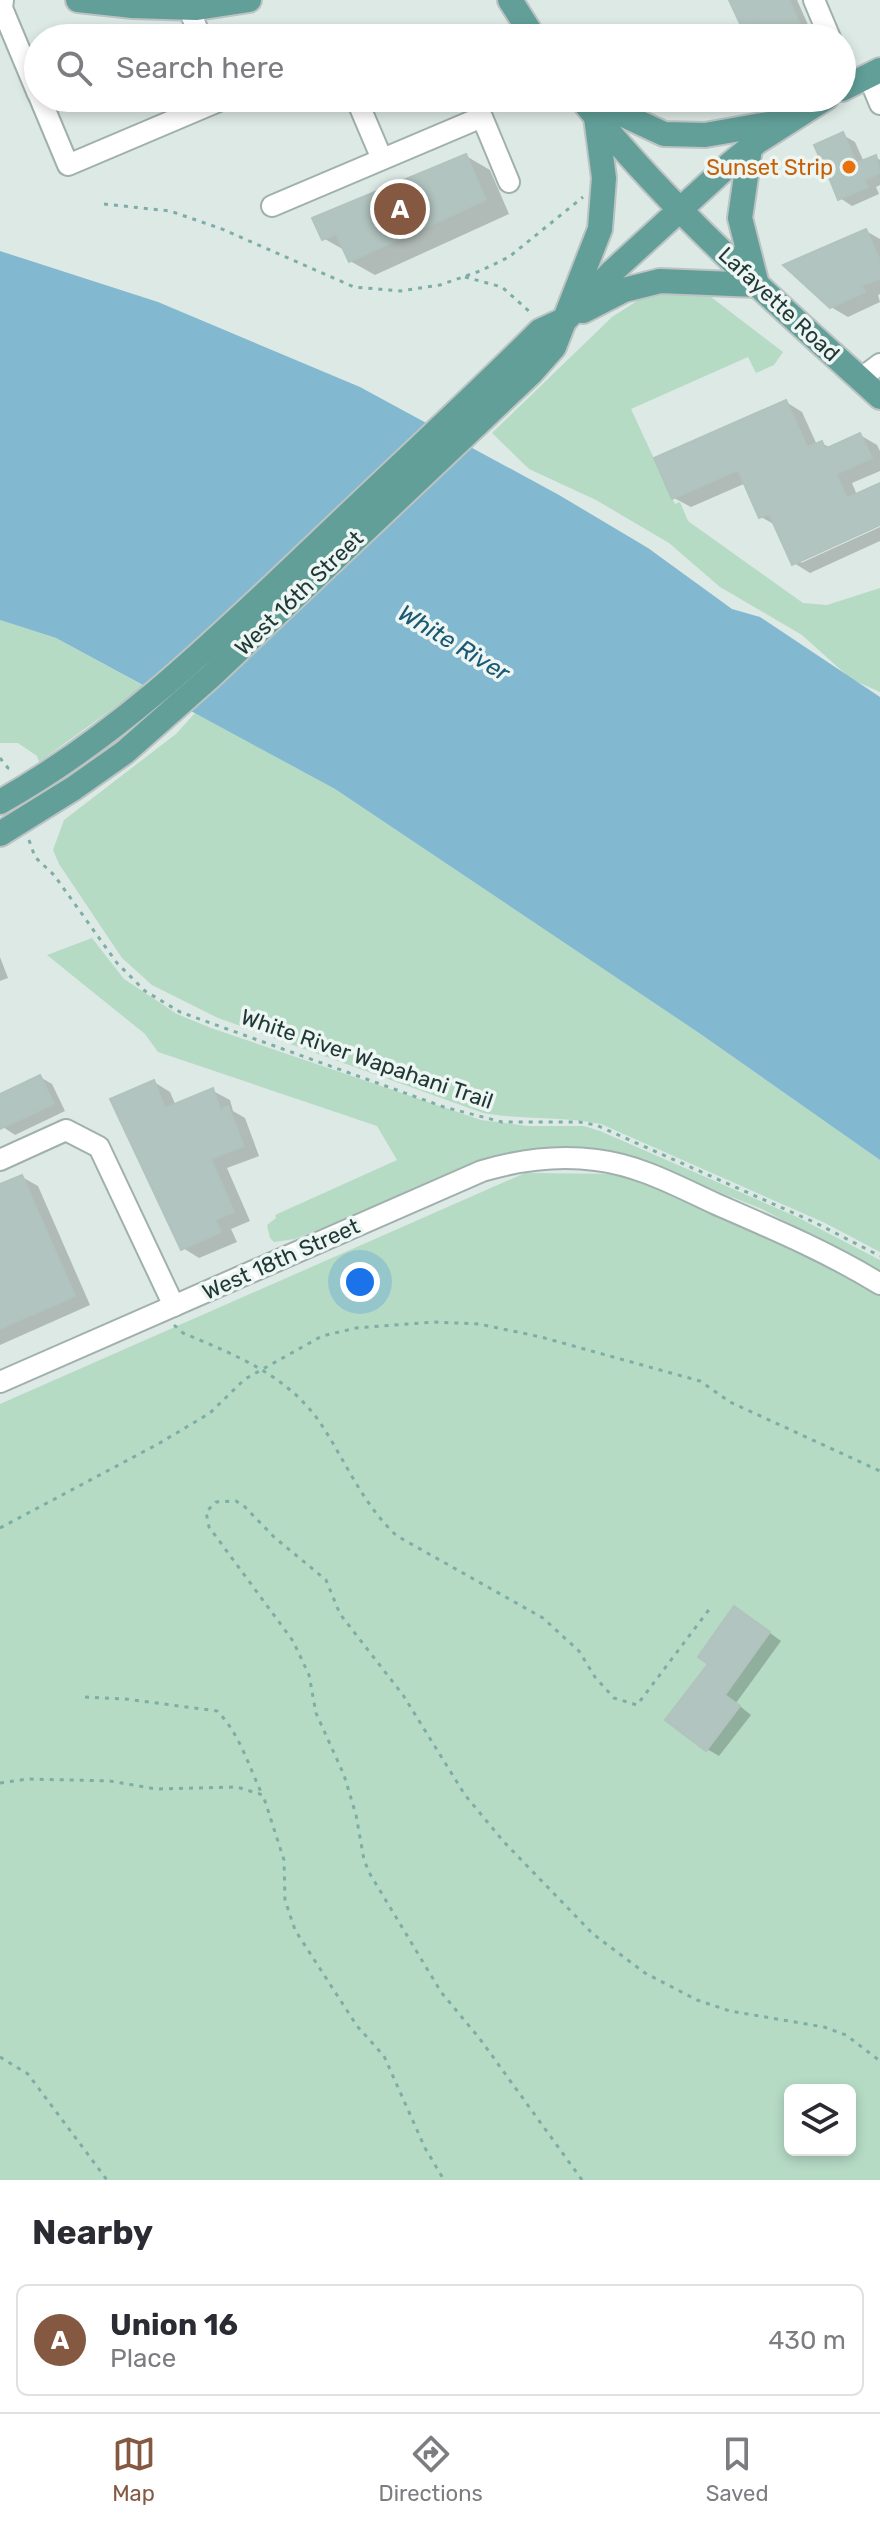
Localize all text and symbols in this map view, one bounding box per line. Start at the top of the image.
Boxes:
search box [24,24,856,112]
icon: search [52,46,96,90]
text: Search here [116,50,284,86]
place label: Sunset Strip [706,154,833,181]
marker: Sunset Strip [840,158,858,176]
pin: A [374,179,426,239]
street label: Lafayette Road [713,241,845,367]
street label: West 16th Street [229,525,369,661]
water label: White River [393,599,515,688]
street label: White River Wapahani Trail [237,1003,497,1115]
street label: West 18th Street [198,1212,364,1306]
your location [340,1262,380,1302]
map controls [784,2084,856,2156]
button: layers [784,2084,856,2156]
text: Nearby [32,2212,153,2253]
text: Union 16 [110,2307,238,2343]
text: A [51,2325,69,2356]
text: 430 m [768,2325,846,2356]
text: Place [110,2343,176,2374]
tab: Map [112,2432,156,2507]
tab: Directions [379,2432,483,2507]
tab: Saved [706,2432,769,2507]

